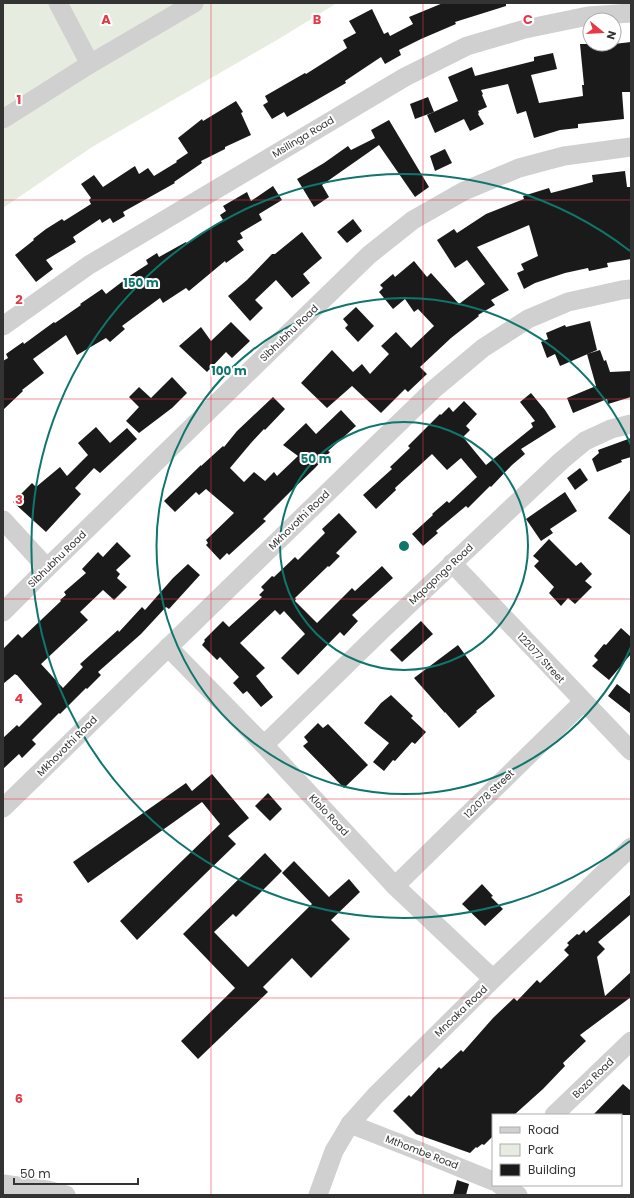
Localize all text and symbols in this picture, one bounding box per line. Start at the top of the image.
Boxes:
text: A [101,10,111,29]
text: B [313,10,322,29]
text: C [523,10,533,29]
north arrow [582,12,622,52]
text: N [603,29,620,42]
text: 1 [17,90,21,109]
street label: Msilinga Road [269,113,337,161]
text: 150 m [123,274,159,291]
text: 2 [15,290,23,309]
street label: Sibhubhu Road [256,301,322,365]
text: 100 m [211,362,247,379]
text: 50 m [301,450,332,467]
street label: Mkhovothi Road [265,487,333,553]
text: 3 [15,490,23,509]
street label: Sibhubhu Road [24,527,90,591]
centre of rings [397,539,411,553]
street label: Mqoqongo Road [405,540,477,608]
street label: 122077 Street [514,630,569,687]
text: 4 [15,689,24,708]
street label: Mkhovothi Road [34,713,100,779]
street label: 122078 Street [461,766,518,822]
street label: Klolo Road [306,791,352,839]
text: 5 [15,889,23,908]
street label: Mncaka Road [431,982,491,1040]
street label: Boza Road [569,1054,617,1102]
text: 6 [15,1089,23,1108]
legend [492,1114,622,1186]
text: Road [528,1121,559,1138]
street label: Mthombe Road [383,1131,461,1173]
text: Park [528,1141,555,1158]
scale bar [14,1160,138,1186]
text: Building [528,1161,576,1178]
text: 50 m [20,1165,51,1182]

